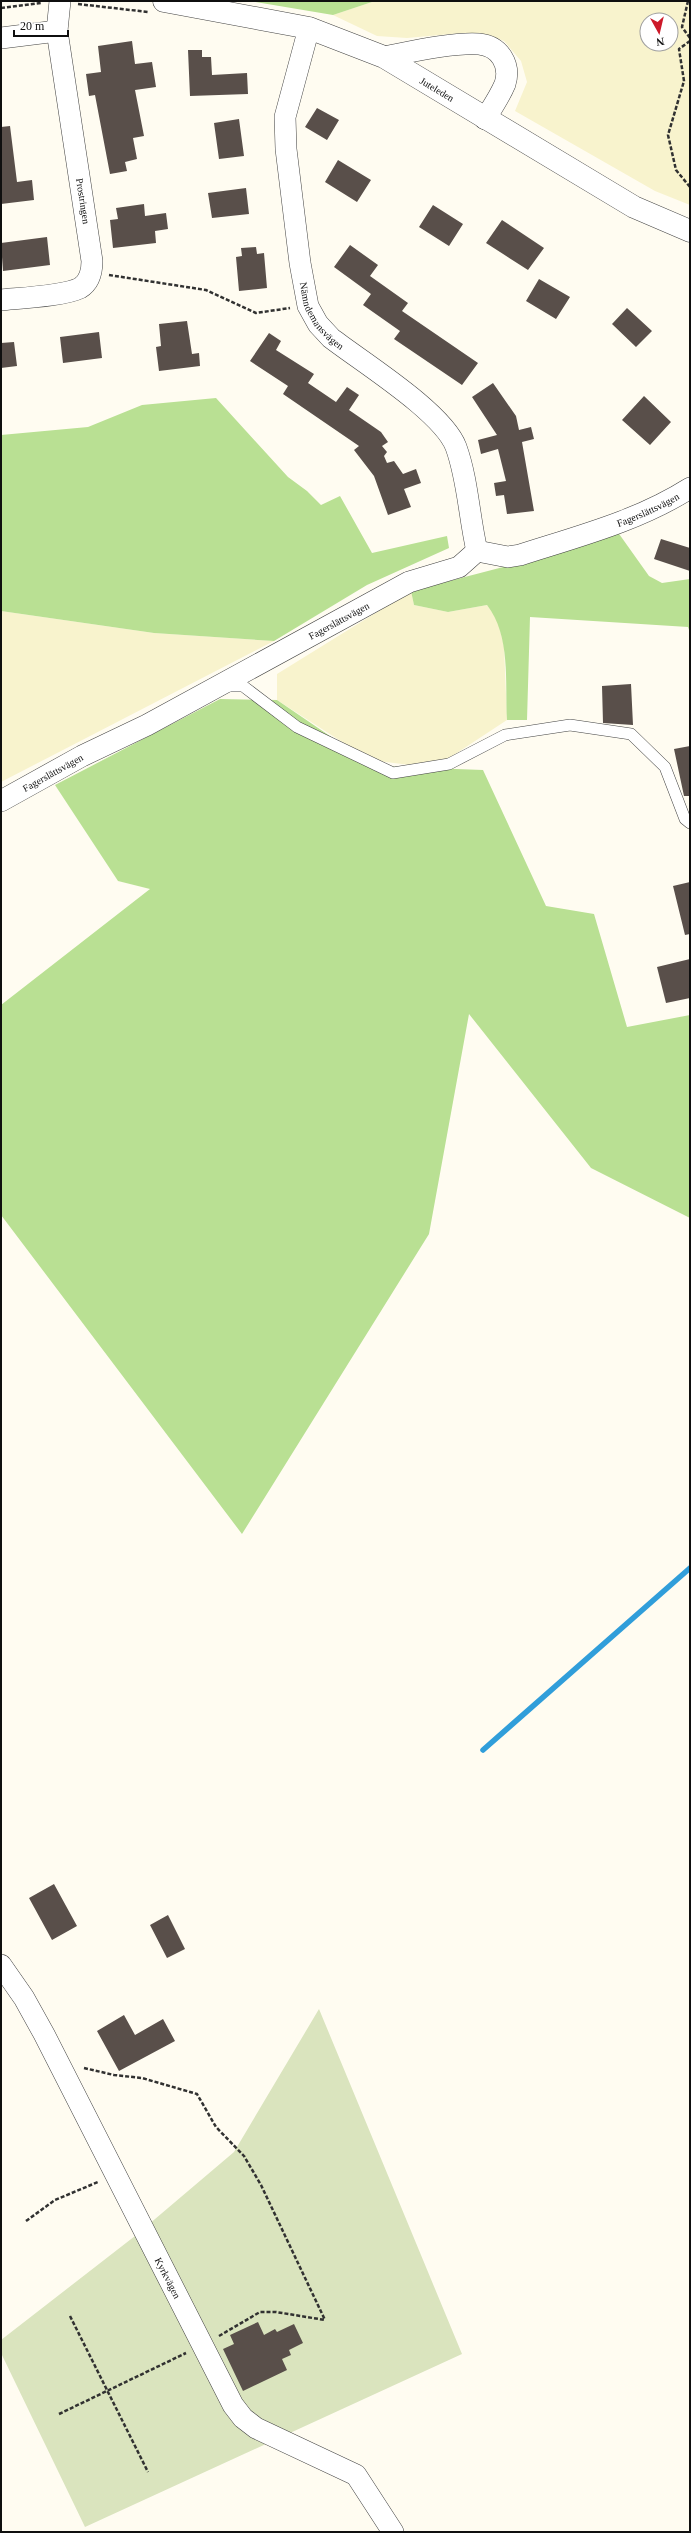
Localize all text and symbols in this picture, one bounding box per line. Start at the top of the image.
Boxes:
scale bar [14,12,68,38]
north arrow [639,12,679,52]
text: 20 m [20,19,45,33]
text: N [656,35,665,48]
street label: Juteleden [418,75,456,103]
street label: Prostringen [74,177,92,225]
street label: Nämndemansvägen [298,281,346,351]
street label: Fagerslättsvägen [615,490,681,528]
street label: Fagerslättsvägen [306,599,371,641]
street label: Fagerslättsvägen [20,751,85,794]
street label: Kyrkvägen [153,2255,183,2300]

